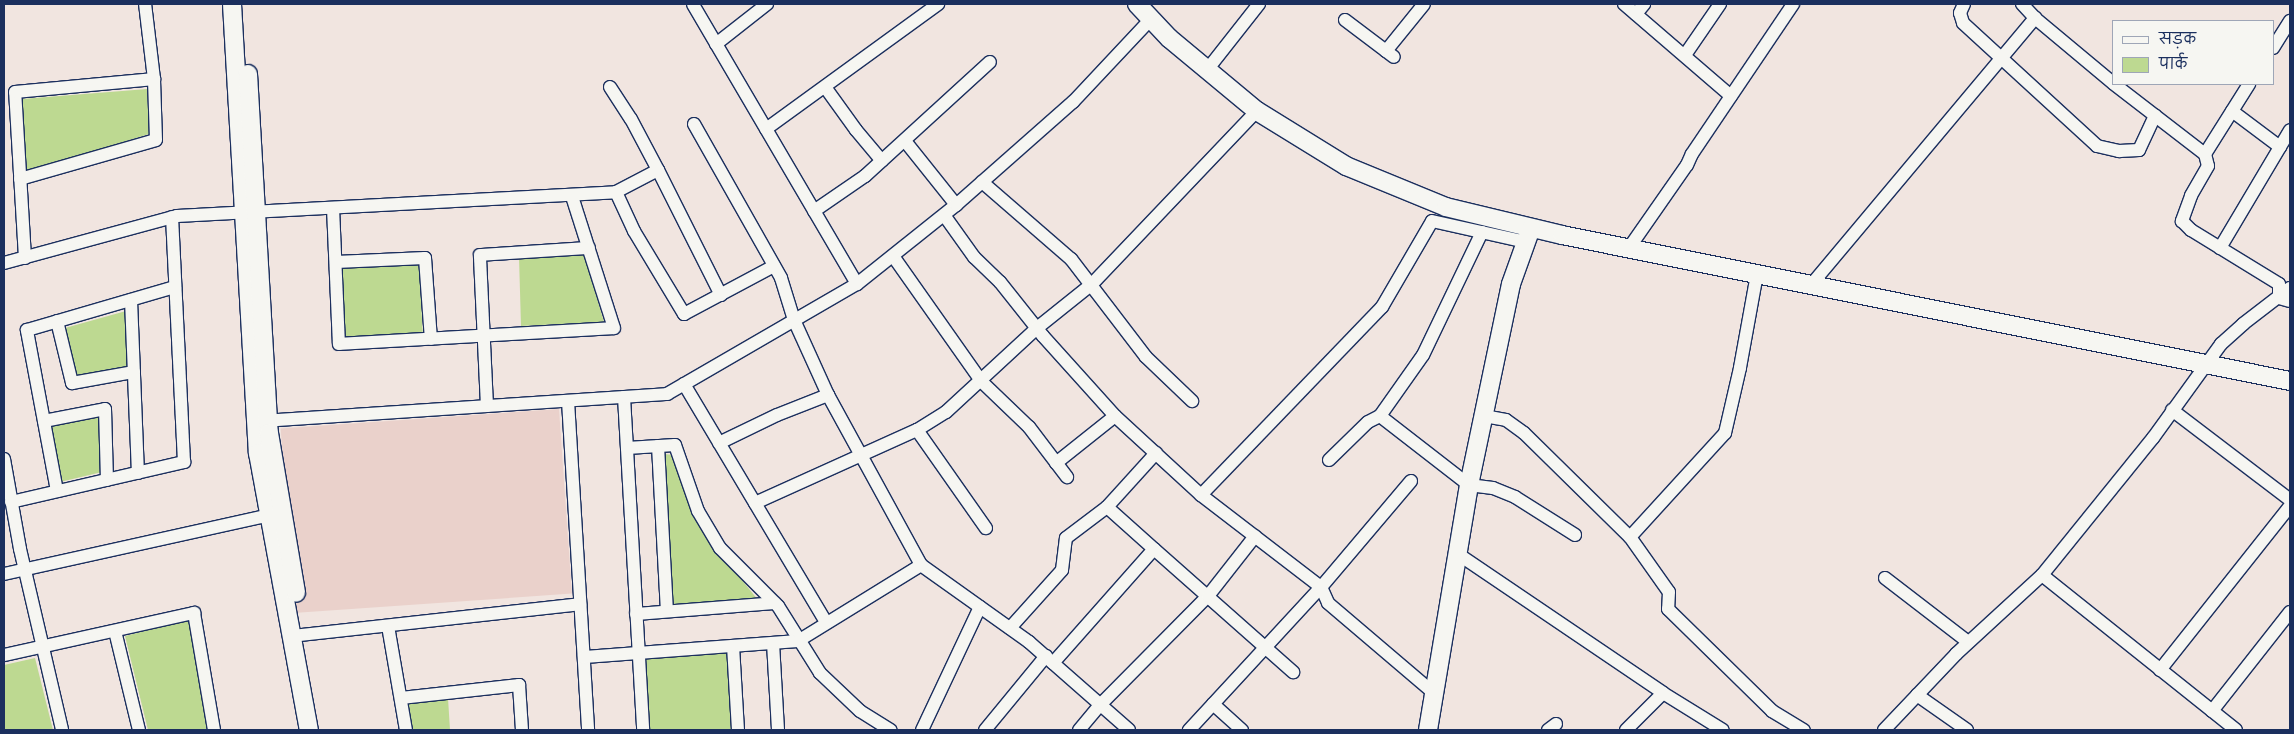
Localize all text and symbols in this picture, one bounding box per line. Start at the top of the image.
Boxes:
legend [2112,20,2274,85]
text: सड़क [2159,29,2196,48]
text: पार्क [2159,54,2187,73]

